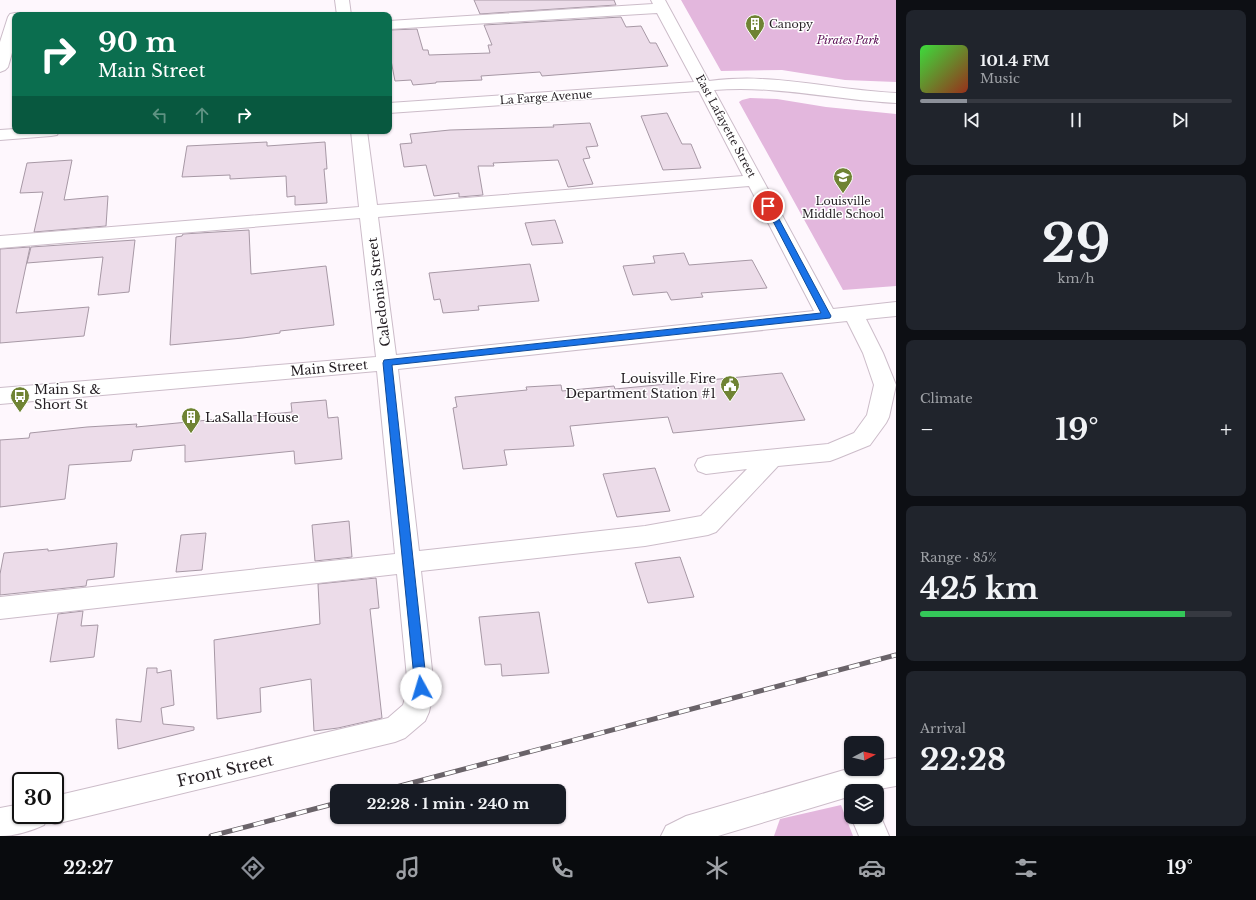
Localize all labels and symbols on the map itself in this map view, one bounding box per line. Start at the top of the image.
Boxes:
building icon: Canopy [744,13,766,41]
place label: Canopy [769,17,813,31]
park label: Pirates Park [816,33,880,47]
street label: East Lafayette Street [693,72,760,181]
street label: La Farge Avenue [499,87,593,107]
school or university icon: Louisville Middle School [832,166,854,194]
pin [751,189,785,223]
place label: Louisville Middle School [802,194,884,221]
street label: Caledonia Street [364,236,394,348]
street label: Main Street [290,356,368,380]
place label: Louisville Fire Department Station #1 [565,370,716,402]
public building icon: Louisville Fire Department Station #1 [719,374,741,402]
place label: Main St & Short St [34,381,101,413]
bus stop icon: Main St & Short St [9,385,31,413]
building icon: LaSalla House [180,406,202,434]
place label: LaSalla House [205,409,299,426]
position arrow [400,667,442,709]
north arrow [844,736,884,776]
street label: Front Street [175,749,275,791]
speed limit sign: 30 [12,772,64,824]

